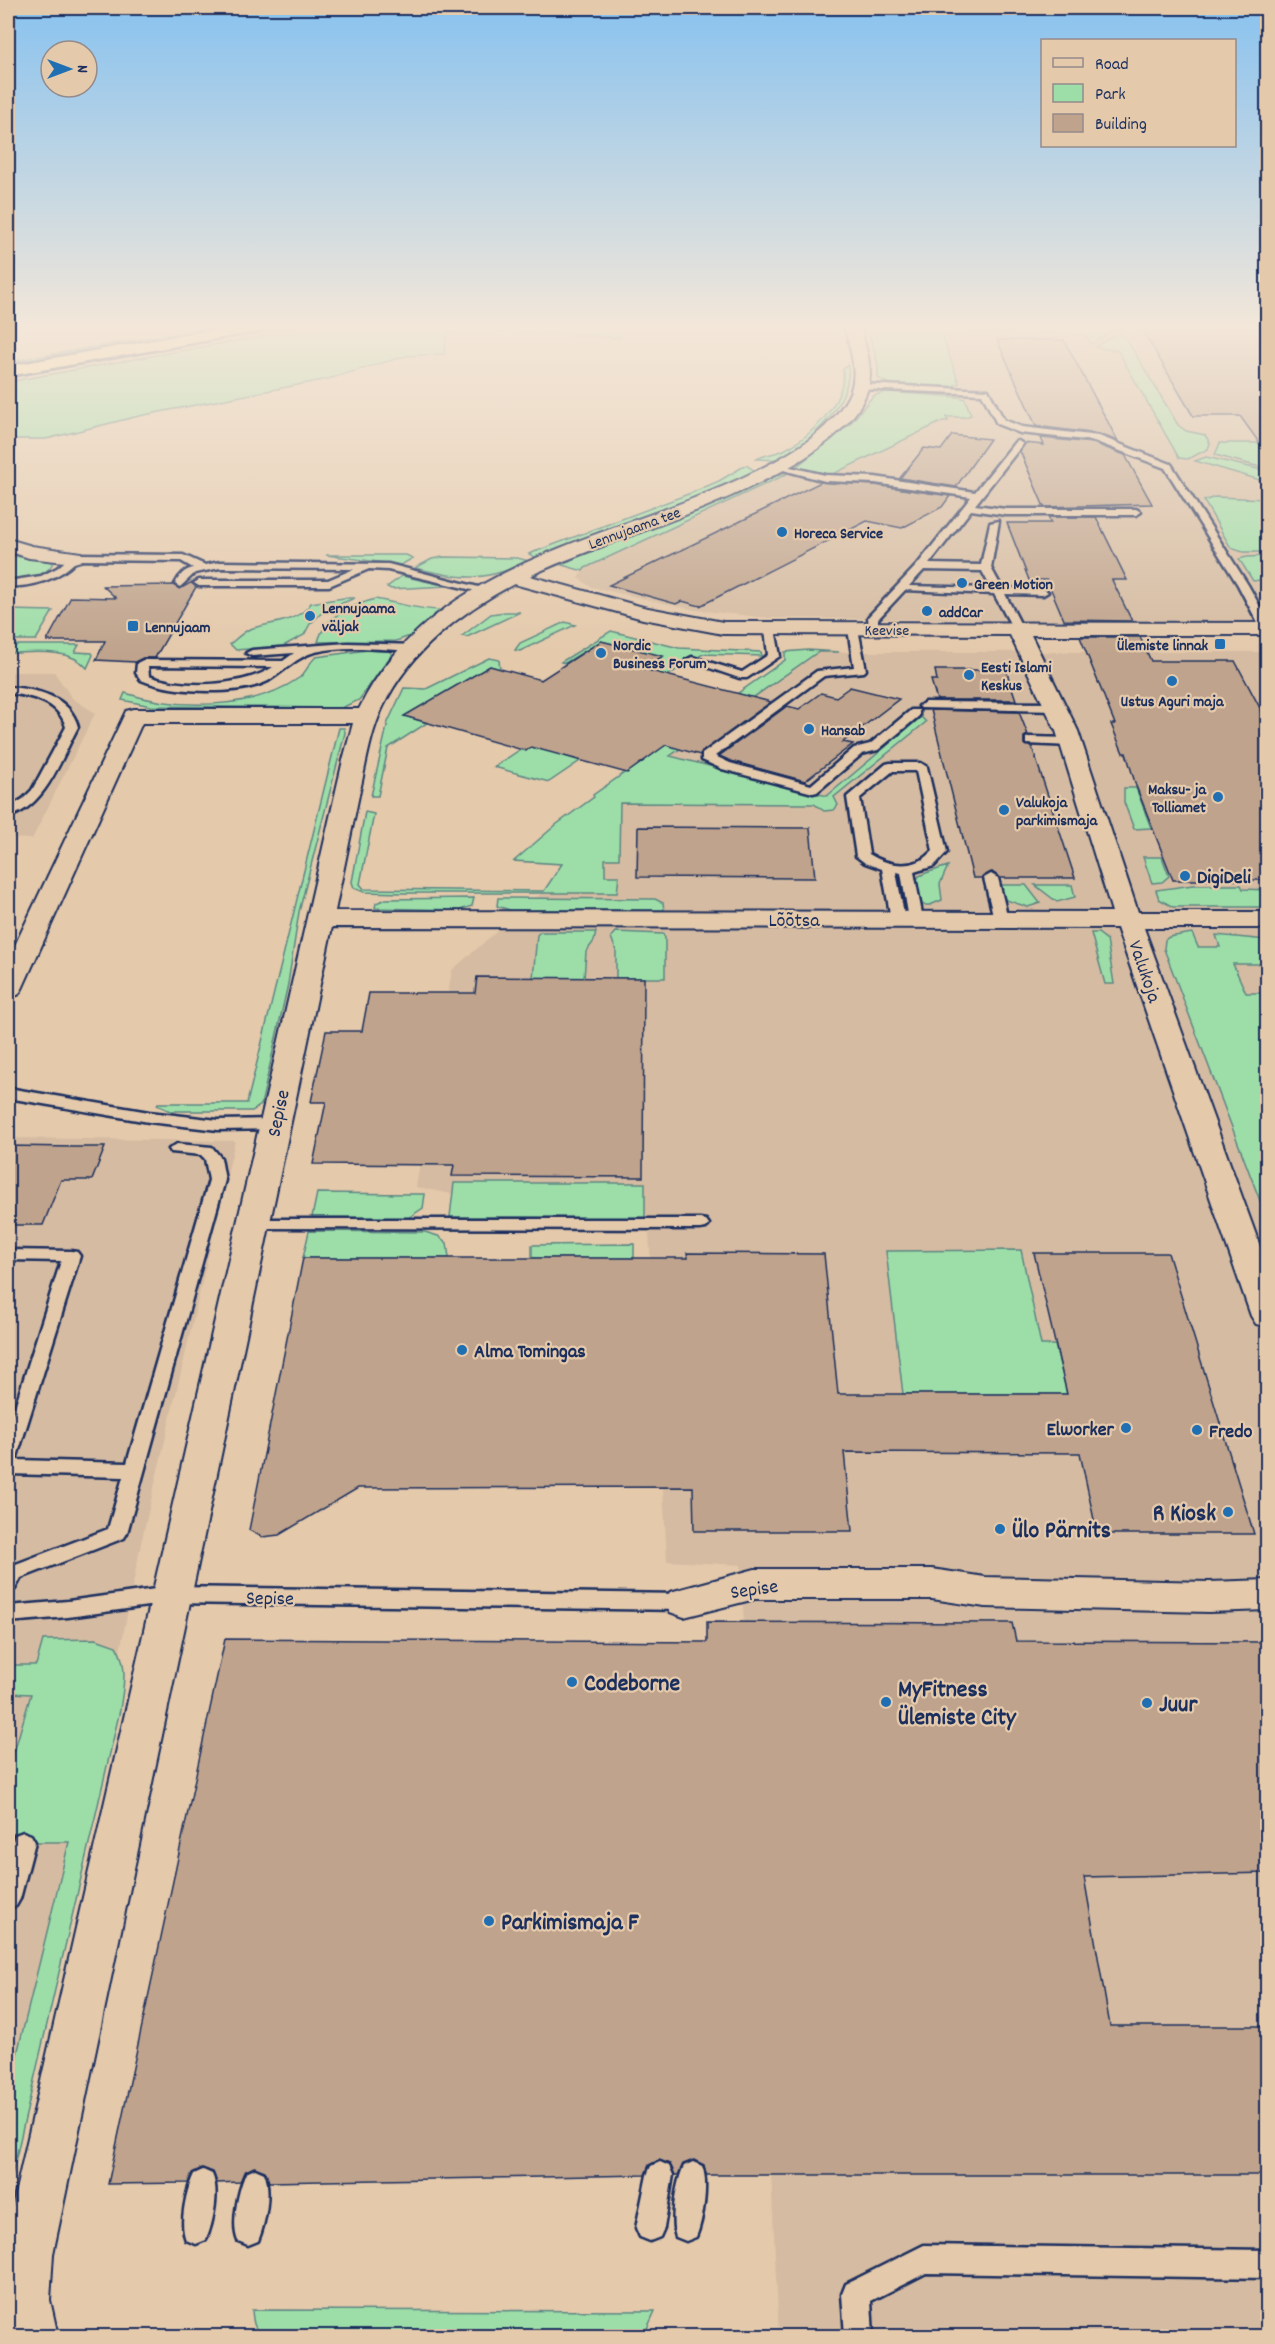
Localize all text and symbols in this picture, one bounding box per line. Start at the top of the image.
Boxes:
north arrow [39,39,99,99]
legend [1041,39,1236,147]
text: Road [1095,53,1129,78]
text: N [70,65,93,73]
text: Park [1095,83,1126,108]
text: Building [1095,113,1147,138]
street label: Lennujaama tee [586,502,684,557]
place label: Horeca Service [794,523,883,546]
marker: Horeca Service [775,525,789,539]
place label: Green Motion [974,574,1053,597]
marker: Green Motion [955,576,969,590]
place label: Lennujaama väljak [322,598,396,639]
place label: addCar [939,602,984,625]
marker: addCar [920,604,934,618]
marker: Lennujaama väljak [303,609,317,623]
place label: Lennujaam [145,617,210,640]
marker: Lennujaam [126,619,140,633]
street label: Keevise [865,620,909,643]
place label: Nordic Business Forum [613,635,707,676]
place label: Ülemiste linnak [1117,635,1208,658]
marker: Ülemiste linnak [1213,637,1227,651]
marker: Nordic Business Forum [594,646,608,660]
place label: Eesti Islami Keskus [981,657,1052,698]
marker: Eesti Islami Keskus [962,668,976,682]
marker: Ustus Aguri maja [1165,674,1179,688]
place label: Ustus Aguri maja [1120,691,1225,714]
place label: Hansab [821,720,865,743]
marker: Hansab [802,722,816,736]
place label: Maksu- ja Tolliamet [1148,779,1207,820]
marker: Maksu- ja Tolliamet [1211,790,1225,804]
place label: Valukoja parkimismaja [1016,792,1099,833]
marker: Valukoja parkimismaja [997,803,1011,817]
place label: DigiDeli [1197,865,1251,893]
marker: DigiDeli [1178,869,1192,883]
street label: Lõõtsa [768,908,820,936]
street label: Valukoja [1119,937,1167,1007]
street label: Sepise [261,1087,299,1140]
place label: Alma Tomingas [474,1339,586,1367]
marker: Alma Tomingas [455,1343,469,1357]
place label: Elworker [1047,1417,1115,1445]
place label: Fredo [1209,1419,1253,1447]
marker: Elworker [1119,1421,1133,1435]
marker: Fredo [1190,1423,1204,1437]
place label: R Kiosk [1153,1498,1216,1532]
marker: R Kiosk [1221,1505,1235,1519]
place label: Ülo Pärnits [1012,1515,1111,1549]
marker: Ülo Pärnits [993,1522,1007,1536]
street label: Sepise [729,1574,780,1608]
street label: Sepise [246,1586,294,1614]
place label: Codeborne [584,1668,680,1702]
place label: MyFitness Ülemiste City [898,1674,1017,1736]
marker: Codeborne [565,1675,579,1689]
place label: Juur [1159,1689,1198,1723]
marker: MyFitness Ülemiste City [879,1695,893,1709]
marker: Juur [1140,1696,1154,1710]
place label: Parkimismaja F [501,1907,639,1941]
marker: Parkimismaja F [482,1914,496,1928]

